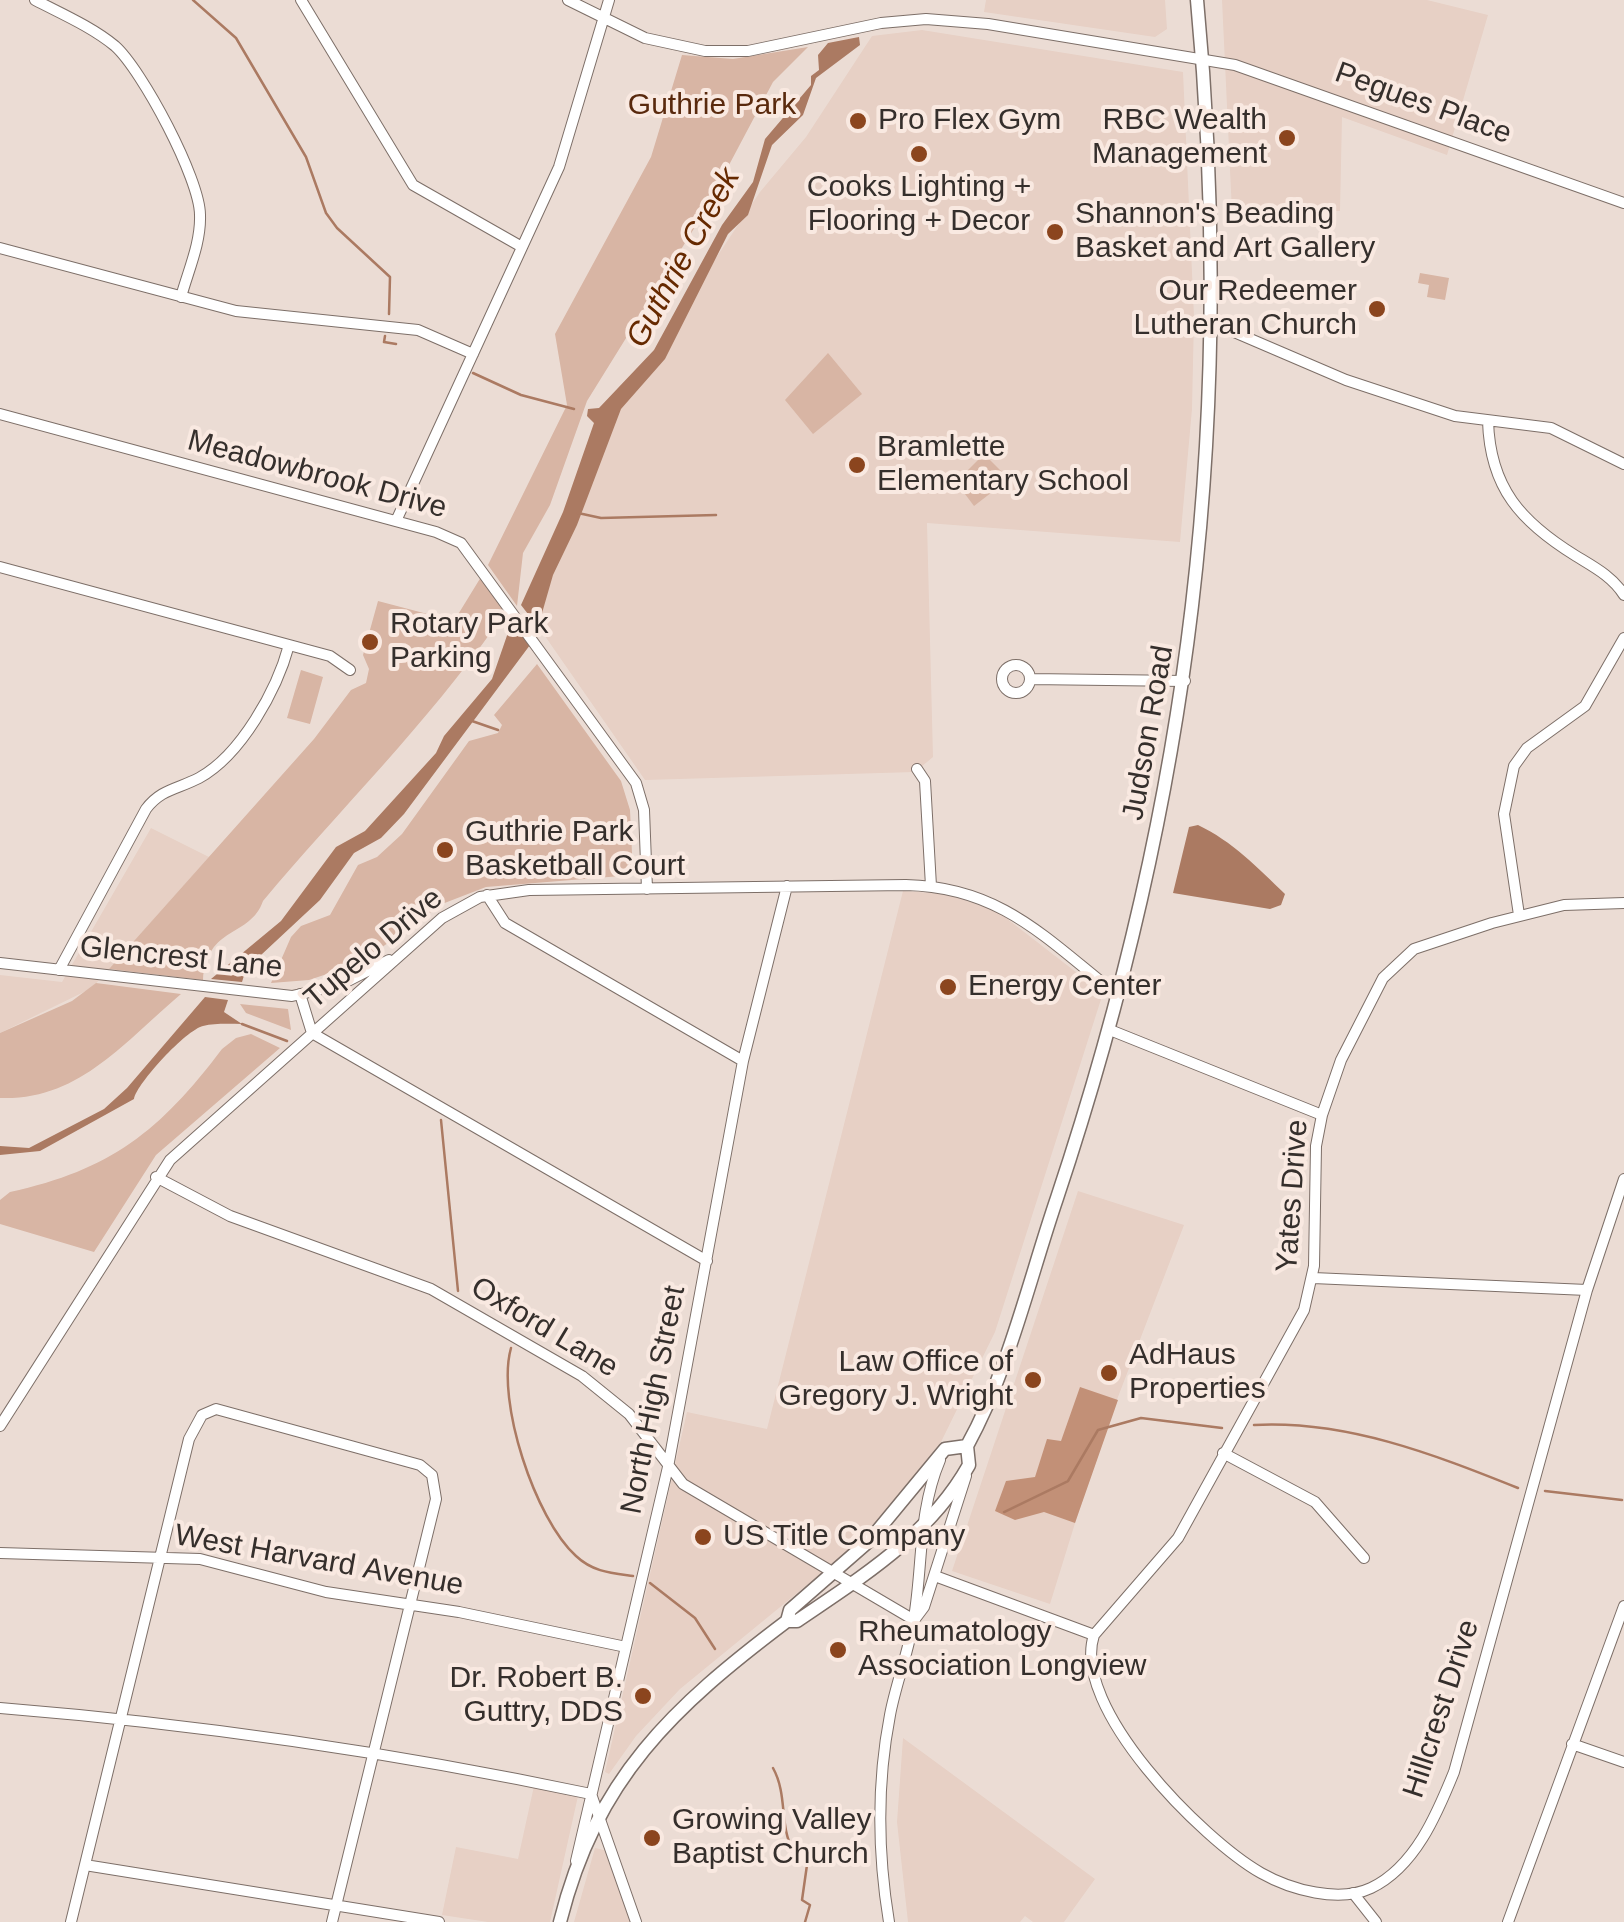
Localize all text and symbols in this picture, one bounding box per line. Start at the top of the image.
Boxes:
street label: Pegues Place [1330,55,1516,153]
park label: Guthrie Park [628,88,796,124]
place label: Pro Flex Gym [878,103,1061,139]
place label: RBC Wealth Management [1092,103,1267,174]
marker: Pro Flex Gym [847,110,869,132]
marker: RBC Wealth Management [1276,127,1298,149]
marker: Cooks Lighting + Flooring + Decor [908,143,930,165]
water label: Guthrie Creek [619,162,749,354]
place label: Cooks Lighting + Flooring + Decor [807,170,1031,240]
place label: Shannon's Beading Basket and Art Gallery [1075,197,1375,268]
marker: Shannon's Beading Basket and Art Gallery [1044,221,1066,243]
place label: Our Redeemer Lutheran Church [1134,274,1357,344]
marker: Our Redeemer Lutheran Church [1366,298,1388,320]
street label: Meadowbrook Drive [183,423,451,527]
place label: Bramlette Elementary School [877,430,1129,500]
marker: Bramlette Elementary School [846,454,868,476]
place label: Rotary Park Parking [390,607,548,678]
marker: Rotary Park Parking [359,631,381,653]
street label: Judson Road [1116,643,1182,823]
place label: Guthrie Park Basketball Court [465,815,685,886]
marker: Guthrie Park Basketball Court [434,839,456,861]
street label: Tupelo Drive [298,881,450,1017]
street label: Glencrest Lane [78,929,284,987]
place label: Energy Center [968,969,1161,1005]
marker: Energy Center [937,976,959,998]
street label: Yates Drive [1270,1119,1316,1273]
street label: Oxford Lane [464,1270,624,1386]
street label: North High Street [614,1283,694,1517]
place label: AdHaus Properties [1129,1338,1266,1408]
place label: Law Office of Gregory J. Wright [778,1345,1013,1416]
marker: AdHaus Properties [1098,1362,1120,1384]
marker: Law Office of Gregory J. Wright [1022,1369,1044,1391]
street label: West Harvard Avenue [172,1518,466,1604]
place label: US Title Company [723,1519,965,1555]
marker: US Title Company [692,1526,714,1548]
place label: Rheumatology Association Longview [858,1615,1147,1686]
street label: Hillcrest Drive [1396,1615,1488,1803]
marker: Rheumatology Association Longview [827,1639,849,1661]
place label: Dr. Robert B. Guttry, DDS [450,1661,623,1732]
marker: Dr. Robert B. Guttry, DDS [632,1685,654,1707]
place label: Growing Valley Baptist Church [672,1803,872,1874]
marker: Growing Valley Baptist Church [641,1827,663,1849]

